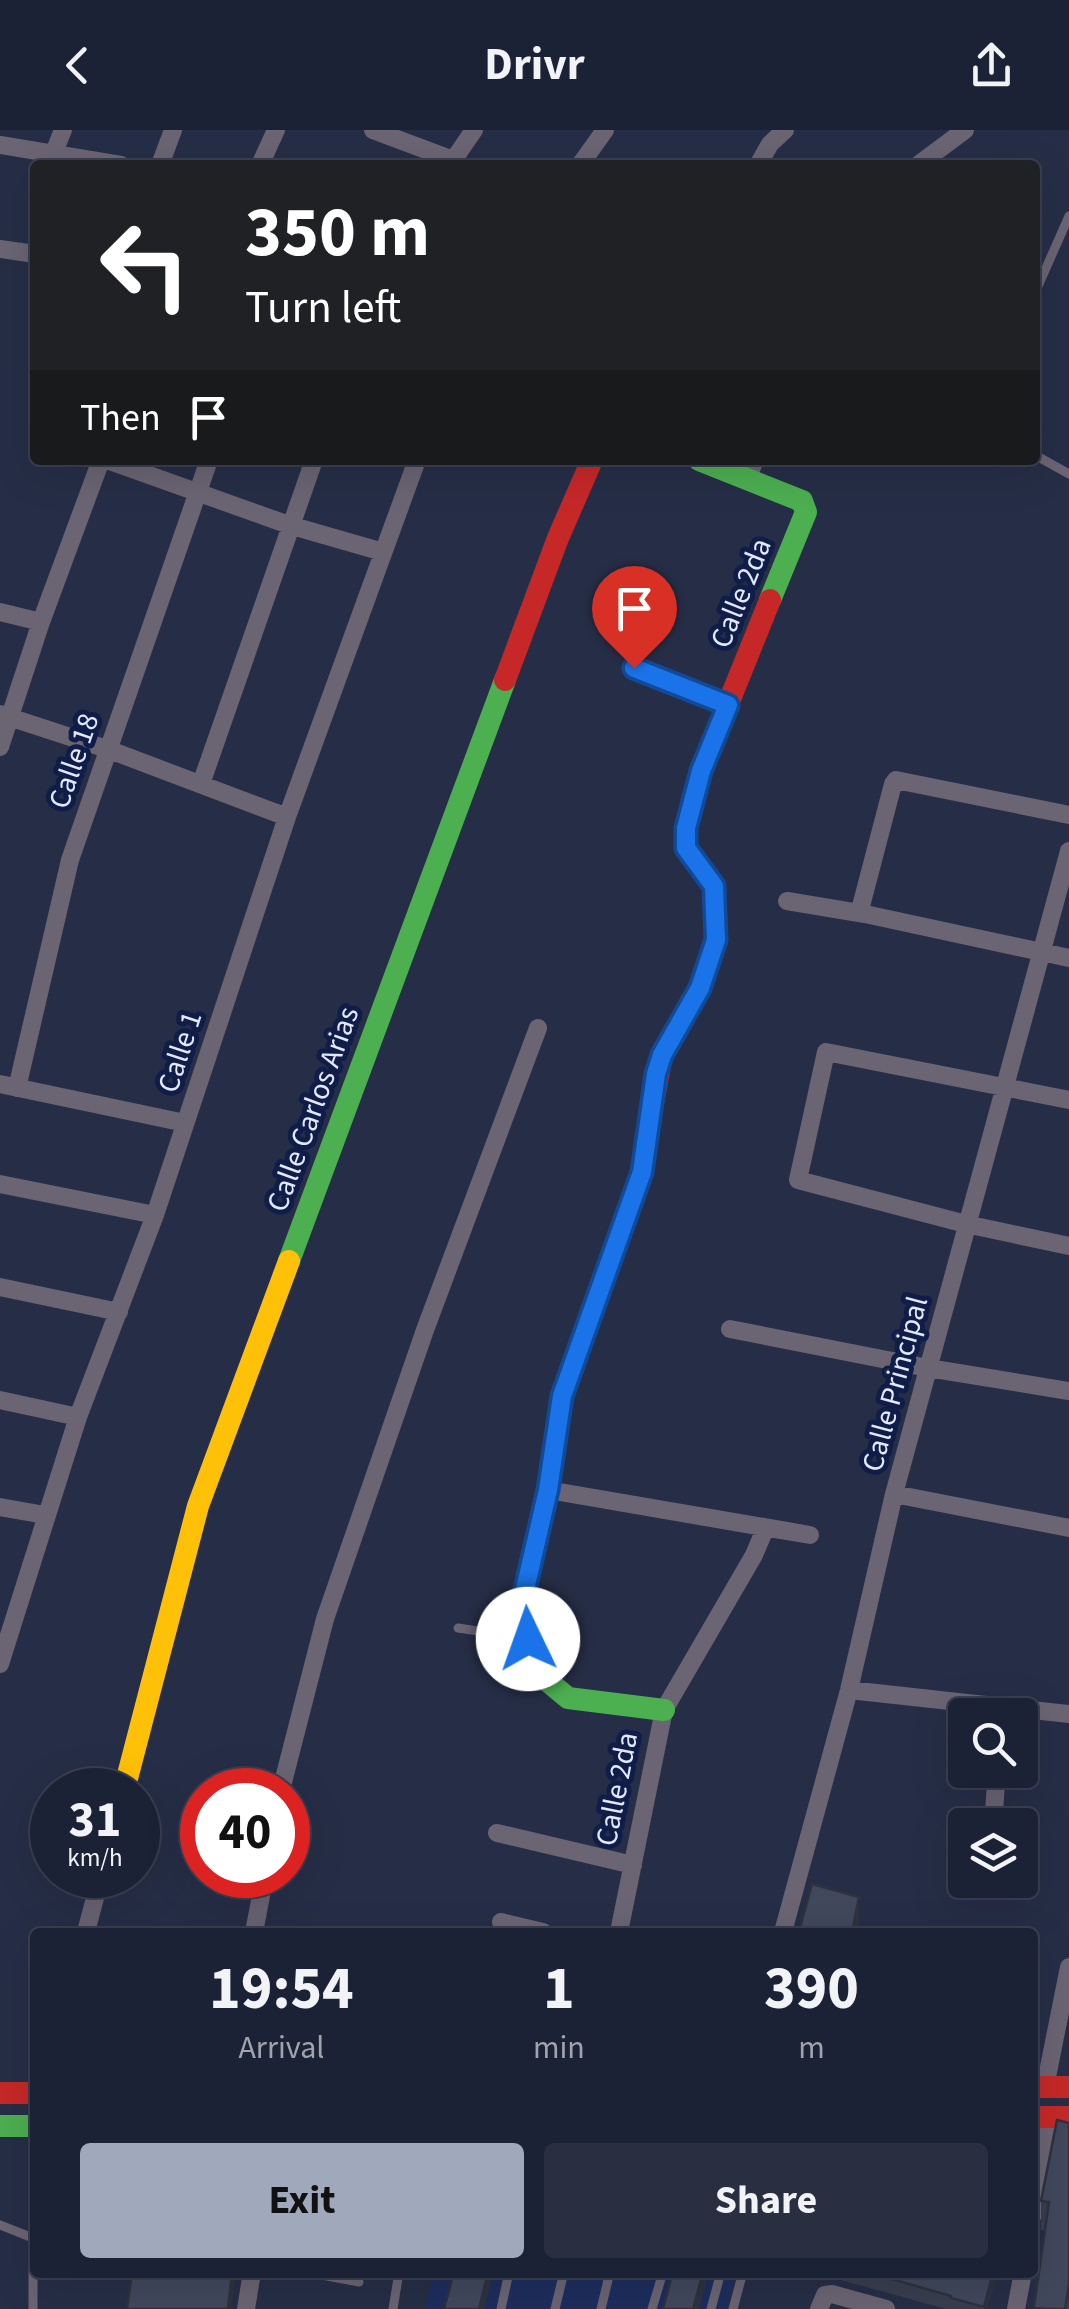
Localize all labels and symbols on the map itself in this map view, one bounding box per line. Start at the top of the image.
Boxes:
street label: Calle 2da [700,532,782,654]
pin [592,566,677,669]
street label: Calle 18 [38,708,110,814]
street label: Calle Carlos Arias [256,1000,370,1218]
street label: Calle 1 [147,1006,213,1098]
street label: Calle Principal [851,1292,939,1476]
position arrow [476,1587,580,1691]
street label: Calle 2da [585,1728,649,1850]
speed limit sign: 40 [180,1768,310,1898]

